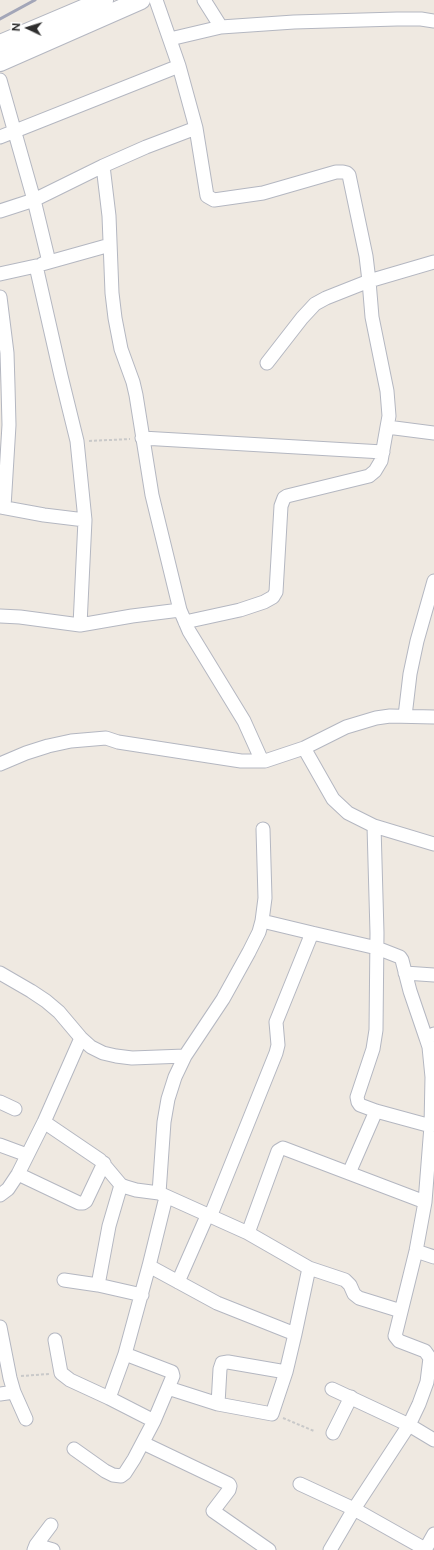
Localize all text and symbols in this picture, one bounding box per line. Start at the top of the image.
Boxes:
north arrow [8,8,48,48]
text: N [10,22,22,32]

